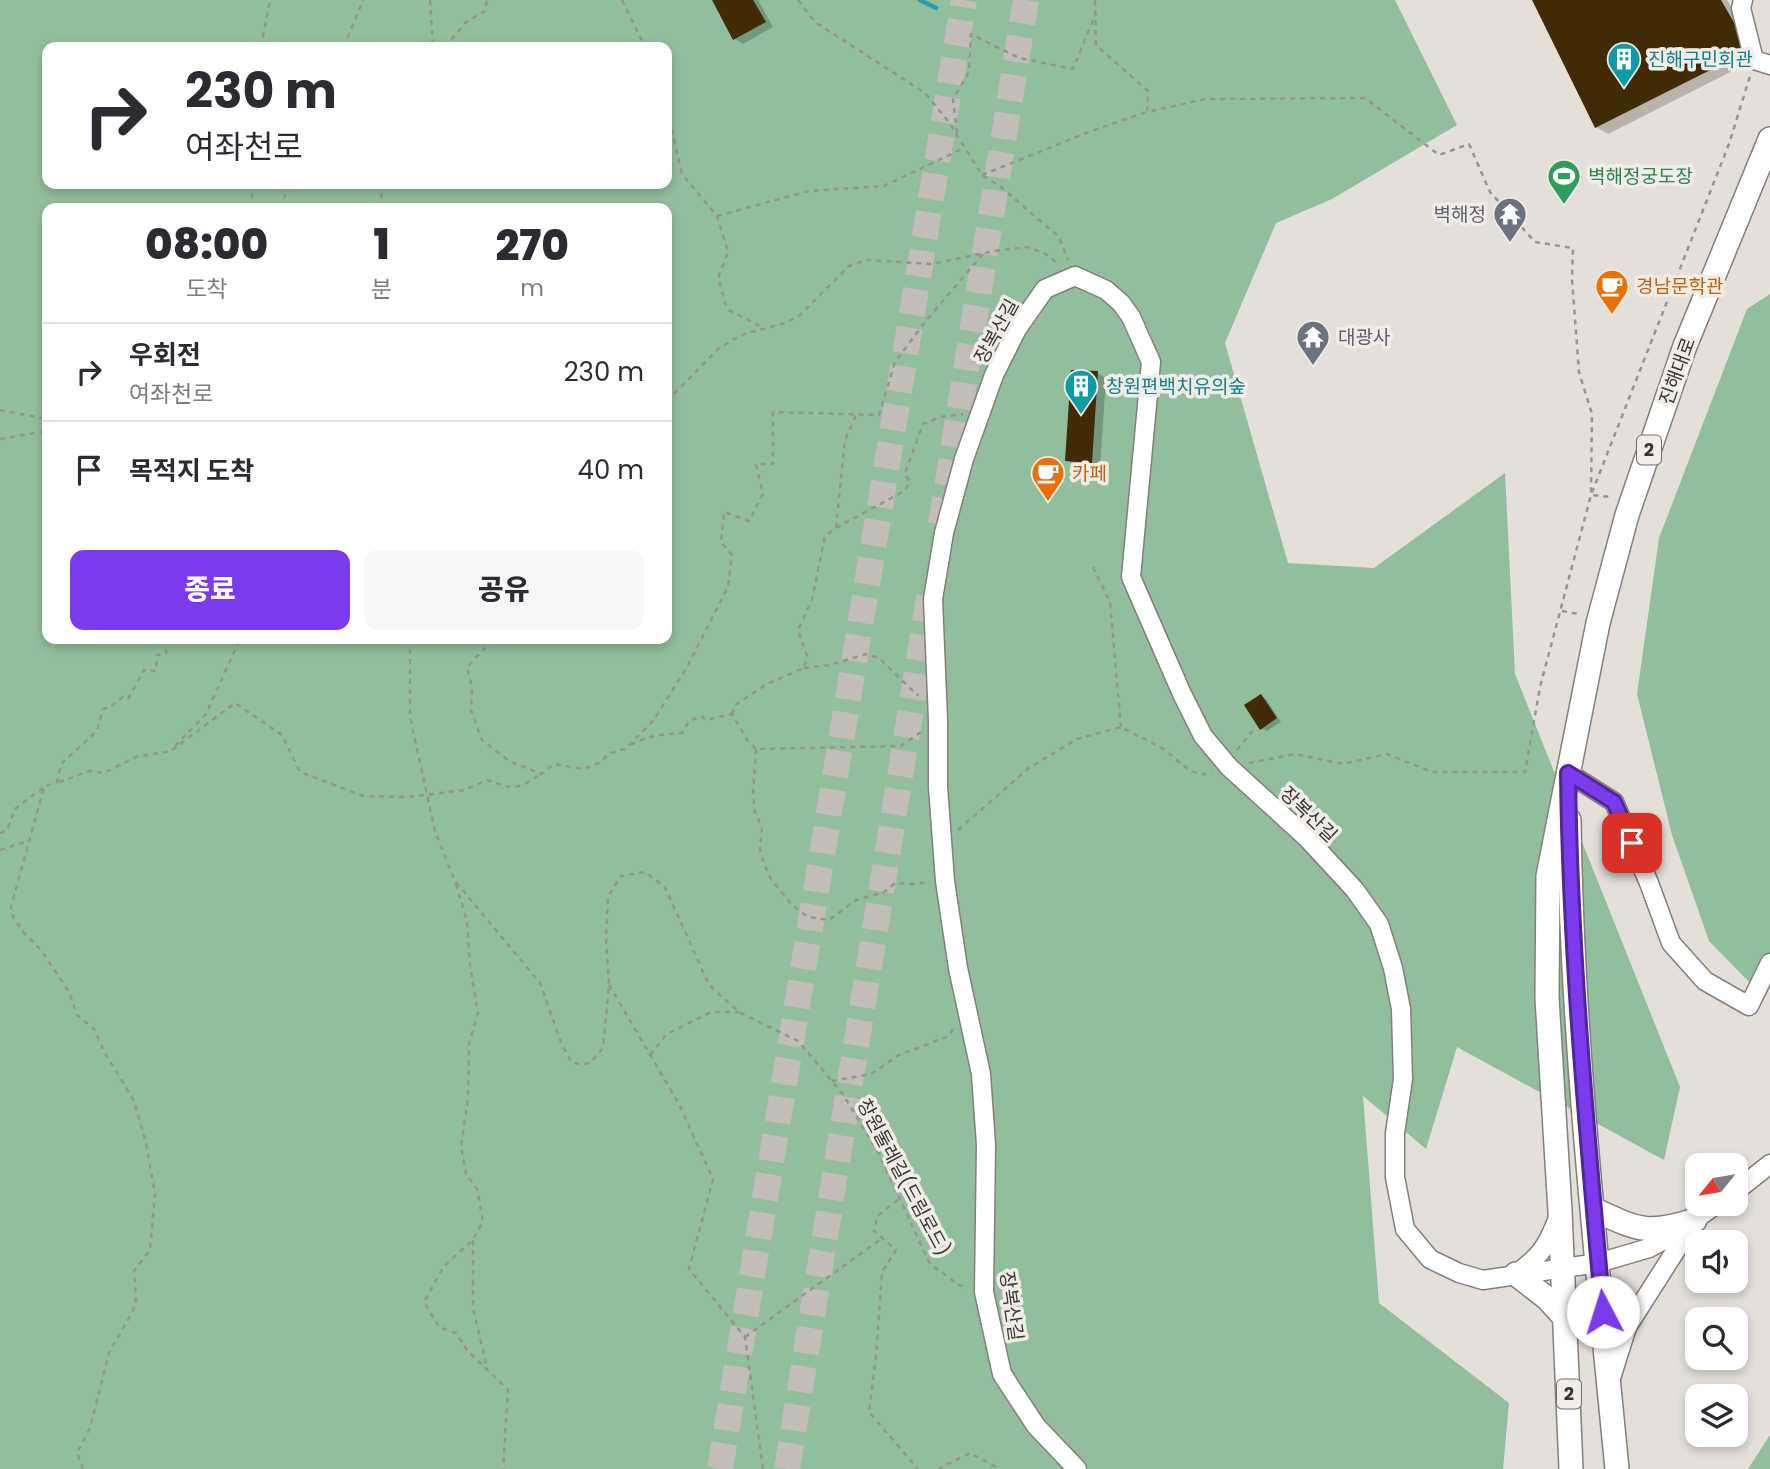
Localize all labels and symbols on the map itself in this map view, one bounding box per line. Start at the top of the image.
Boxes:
building icon: 진해구민회관 [1605,40,1643,89]
place label: 진해구민회관 [1648,46,1753,73]
sports icon: 벽해정궁도장 [1545,157,1583,206]
place label: 벽해정궁도장 [1588,163,1693,190]
temple icon: 벽해정 [1491,195,1529,244]
place label: 벽해정 [1434,201,1486,228]
cafe icon: 경남문학관 [1593,267,1631,316]
place label: 경남문학관 [1636,273,1723,300]
street label: 장복산길 [968,294,1025,368]
temple icon: 대광사 [1294,318,1332,367]
place label: 대광사 [1338,324,1390,351]
street label: 진해대로 [1653,334,1702,409]
building icon: 창원편백치유의숲 [1062,367,1100,416]
place label: 창원편백치유의숲 [1106,373,1246,400]
road number: 2 [1637,436,1661,464]
cafe icon: 카페 [1029,454,1067,503]
place label: 카페 [1072,460,1107,487]
street label: 장복산길 [1274,780,1343,848]
pin [1602,813,1662,873]
street label: 창원둘레길(드림로드) [851,1094,956,1261]
north arrow [1685,1153,1748,1216]
street label: 장복산길 [993,1270,1030,1343]
position arrow [1566,1275,1640,1349]
road number: 2 [1557,1380,1581,1408]

